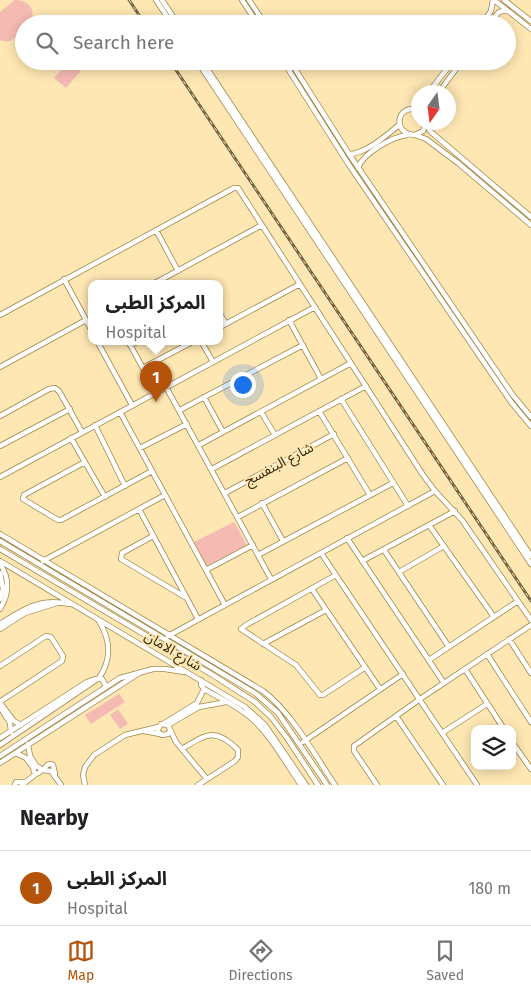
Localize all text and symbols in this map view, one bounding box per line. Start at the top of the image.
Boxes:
search box [15,15,516,70]
icon: search [33,29,61,57]
text: Search here [73,31,174,54]
north arrow [411,85,456,130]
popup [88,280,223,345]
text: المركز الطبى [106,291,205,314]
text: Hospital [106,323,166,342]
pin: 1 [140,361,172,402]
your location [230,372,256,398]
street label: شارع البنفسج [242,439,317,491]
street label: شارع الامان [140,627,205,676]
map controls [471,725,516,770]
button: layers [471,725,516,770]
text: Nearby [20,805,88,831]
text: المركز الطبى [67,867,167,890]
text: 1 [32,879,40,898]
text: 180 m [468,879,511,898]
text: Hospital [67,899,128,918]
tab: Map [67,937,95,984]
tab: Directions [228,937,293,984]
tab: Saved [426,937,464,984]

